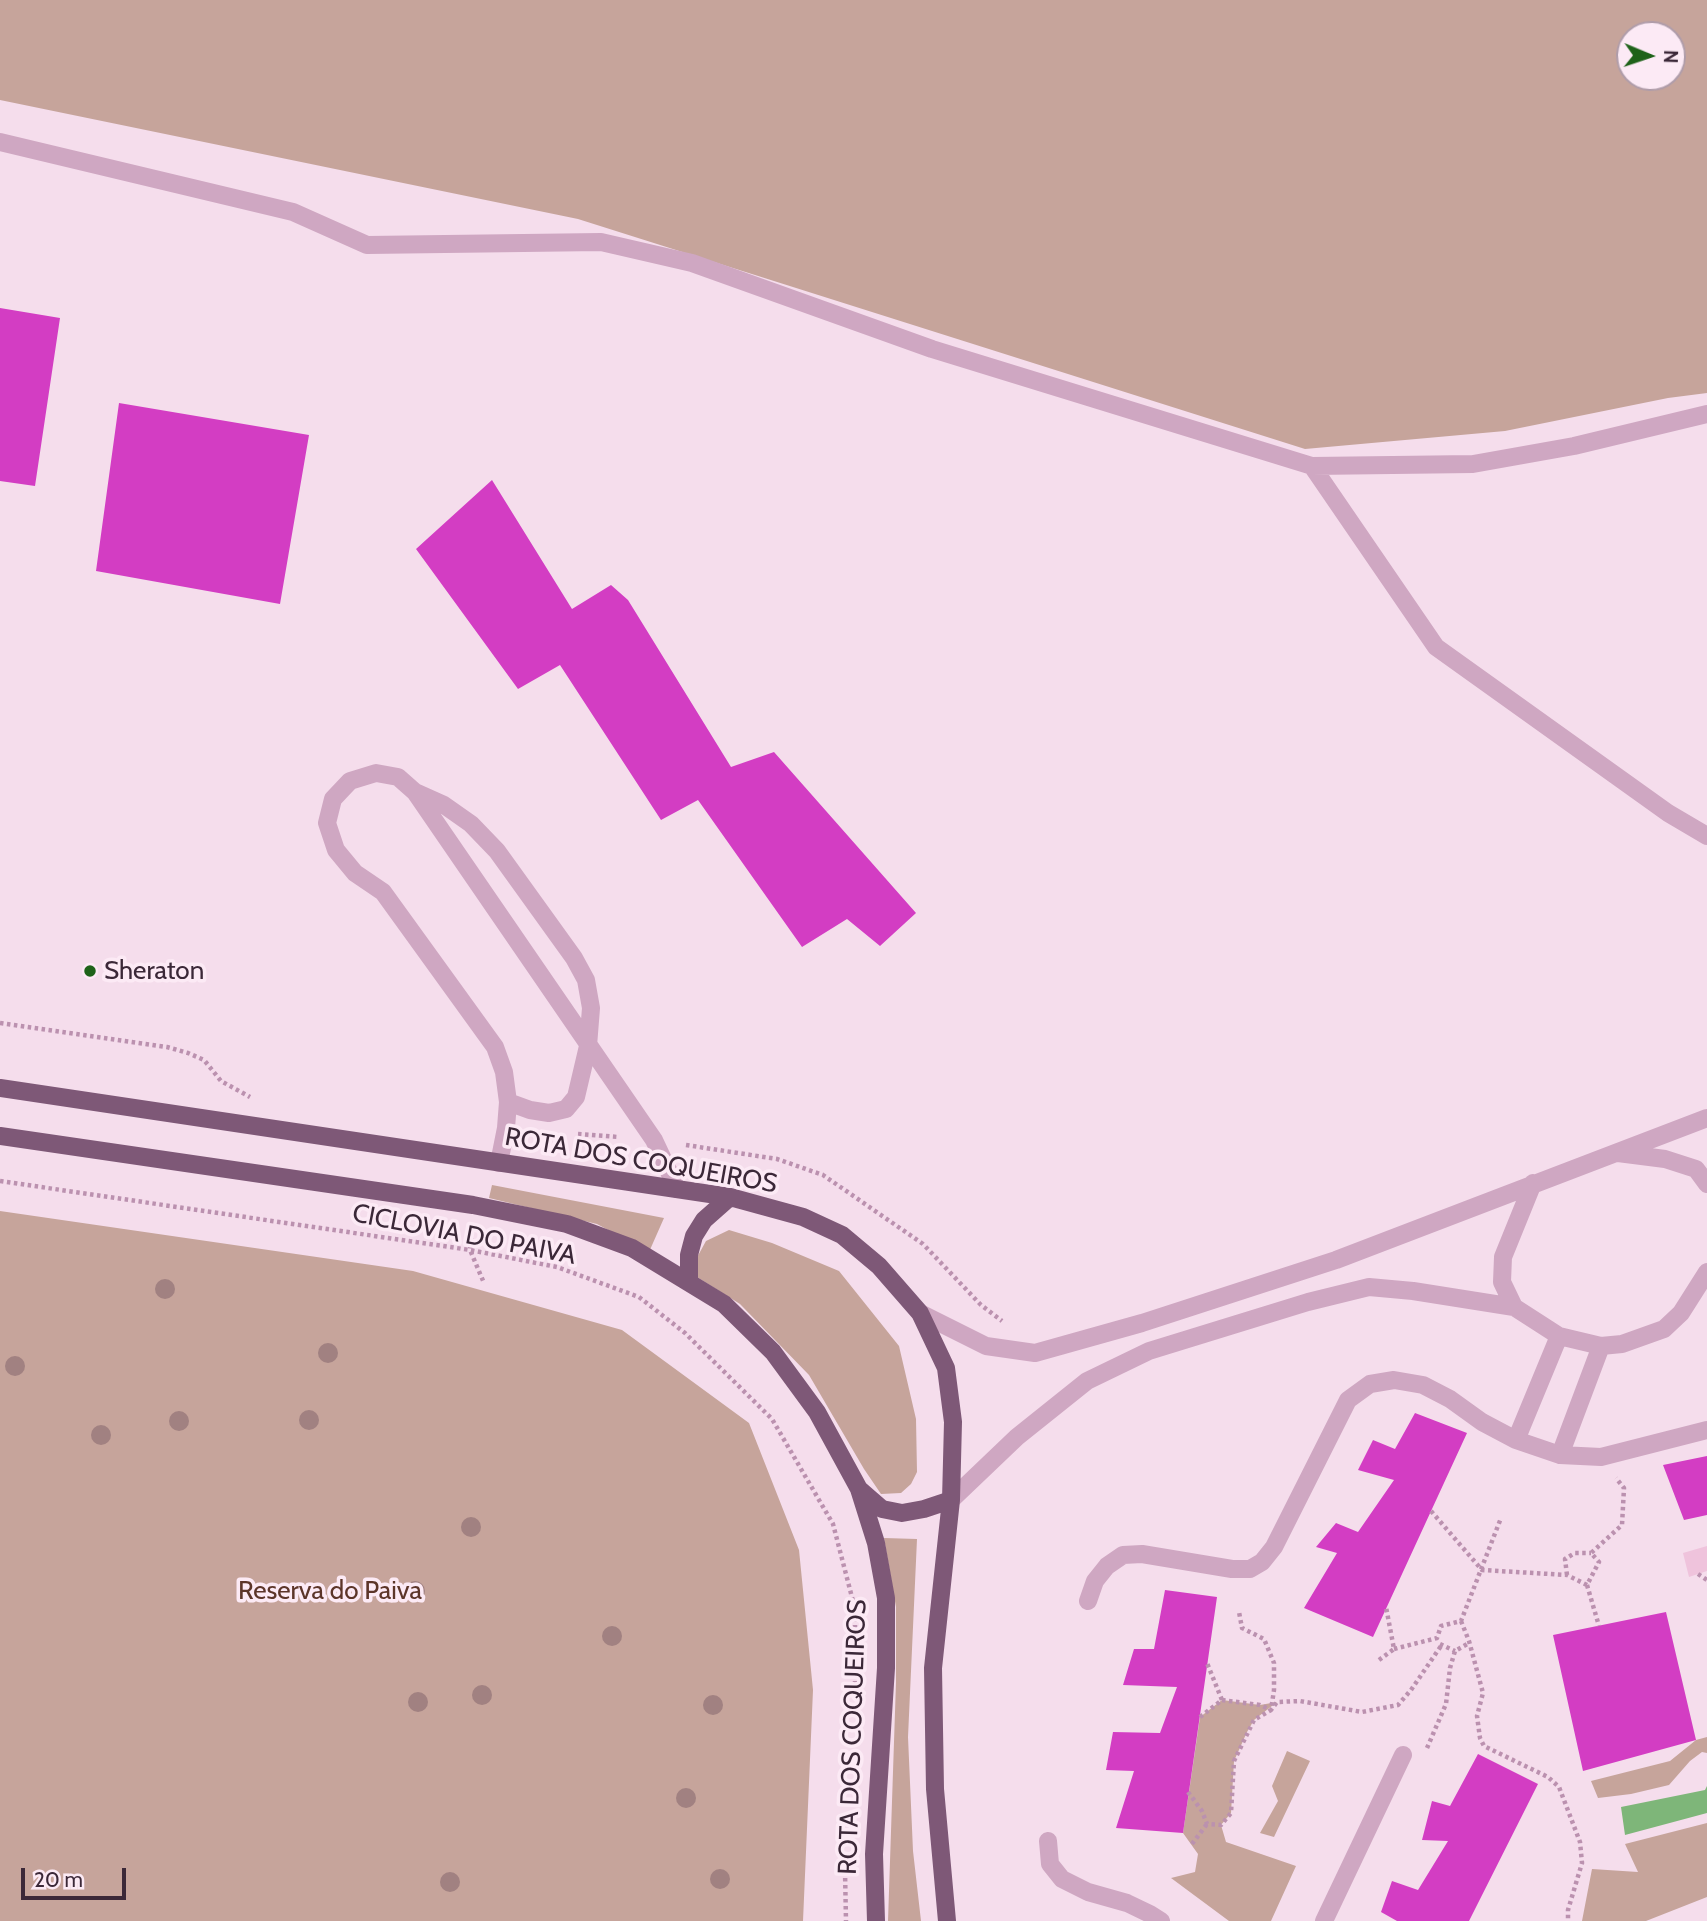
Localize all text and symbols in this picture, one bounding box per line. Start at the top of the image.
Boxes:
north arrow [1616,21,1686,91]
text: N [1659,50,1682,64]
place label: Sheraton [104,955,204,987]
marker: Sheraton [82,963,98,979]
street label: ROTA DOS COQUEIROS [502,1122,780,1200]
street label: CICLOVIA DO PAIVA [350,1198,578,1272]
park label: Reserva do Paiva [238,1575,422,1607]
street label: ROTA DOS COQUEIROS [833,1599,873,1875]
scale bar [24,1854,130,1898]
text: 20 m [34,1867,83,1892]

